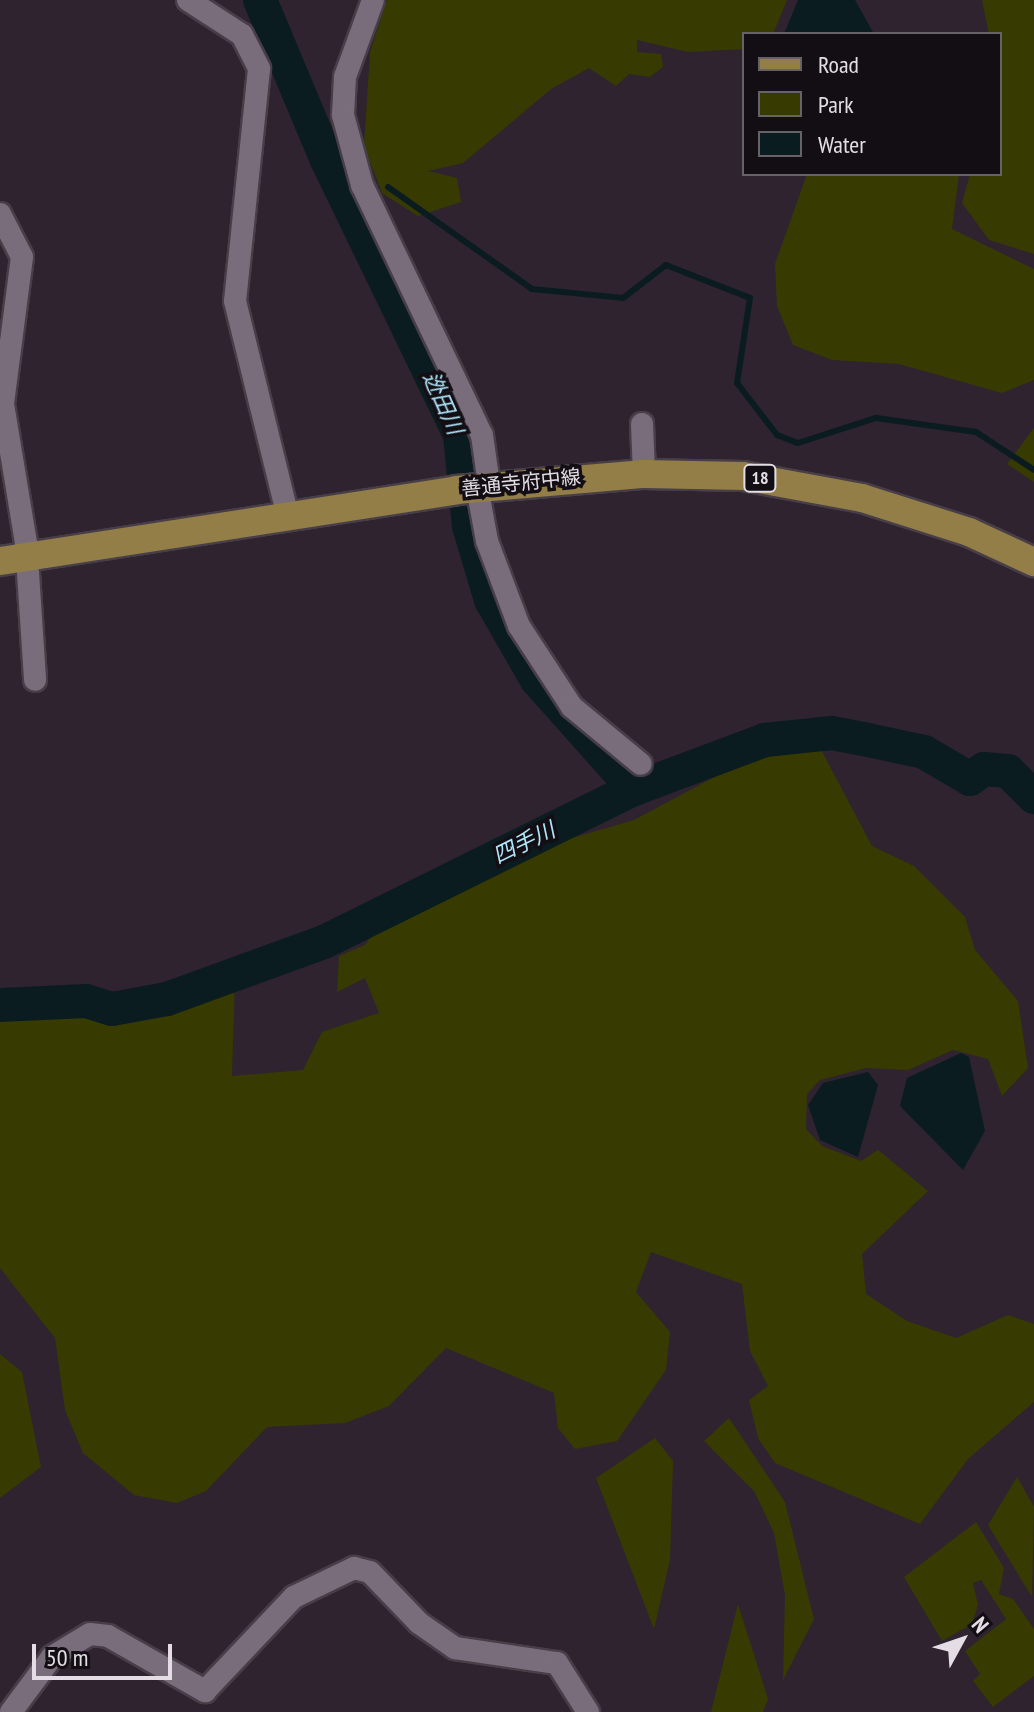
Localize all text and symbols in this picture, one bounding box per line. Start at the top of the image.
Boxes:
legend [742,32,1002,176]
text: Road [818,49,859,80]
text: Park [818,89,854,120]
text: Water [818,129,866,160]
water label: 迯田川 [418,367,468,439]
road number: 18 [742,464,778,492]
street label: 善通寺府中線 [460,465,582,501]
water label: 四手川 [489,817,559,869]
north arrow [922,1600,1002,1680]
text: N [966,1611,995,1638]
scale bar [36,1628,176,1678]
text: 50 m [46,1642,88,1673]

